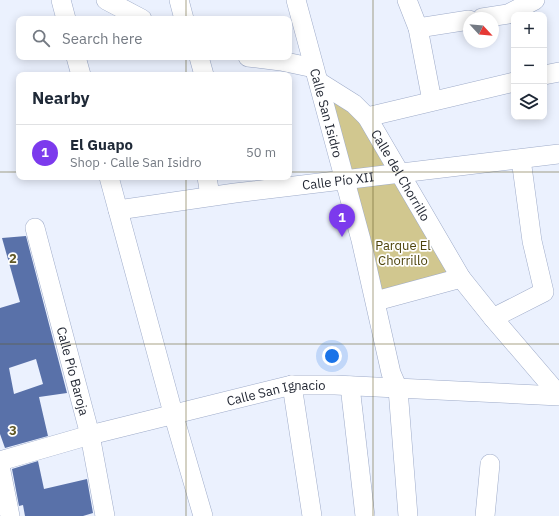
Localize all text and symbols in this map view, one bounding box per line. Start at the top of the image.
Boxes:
north arrow [463,12,499,48]
map controls [511,12,547,120]
button: + [511,12,547,48]
search box [16,16,292,60]
icon: search [30,27,52,49]
text: Search here [62,29,142,48]
button: − [511,48,547,84]
street label: Calle San Isidro [306,66,347,159]
button: layers [511,84,547,120]
text: Nearby [32,87,90,109]
street label: Calle del Chorrillo [367,126,434,224]
text: El Guapo [70,135,133,154]
text: 1 [41,144,49,161]
text: 50 m [246,144,276,161]
text: Shop · Calle San Isidro [70,154,202,171]
street label: Calle Pío XII [301,168,375,193]
pin: 1 [329,204,355,237]
park label: Parque El Chorrillo [375,237,431,269]
text: 2 [9,250,17,267]
street label: Calle Pío Baroja [53,325,93,417]
your location [322,346,342,366]
street label: Calle San Ignacio [225,376,326,409]
text: 3 [9,422,17,439]

